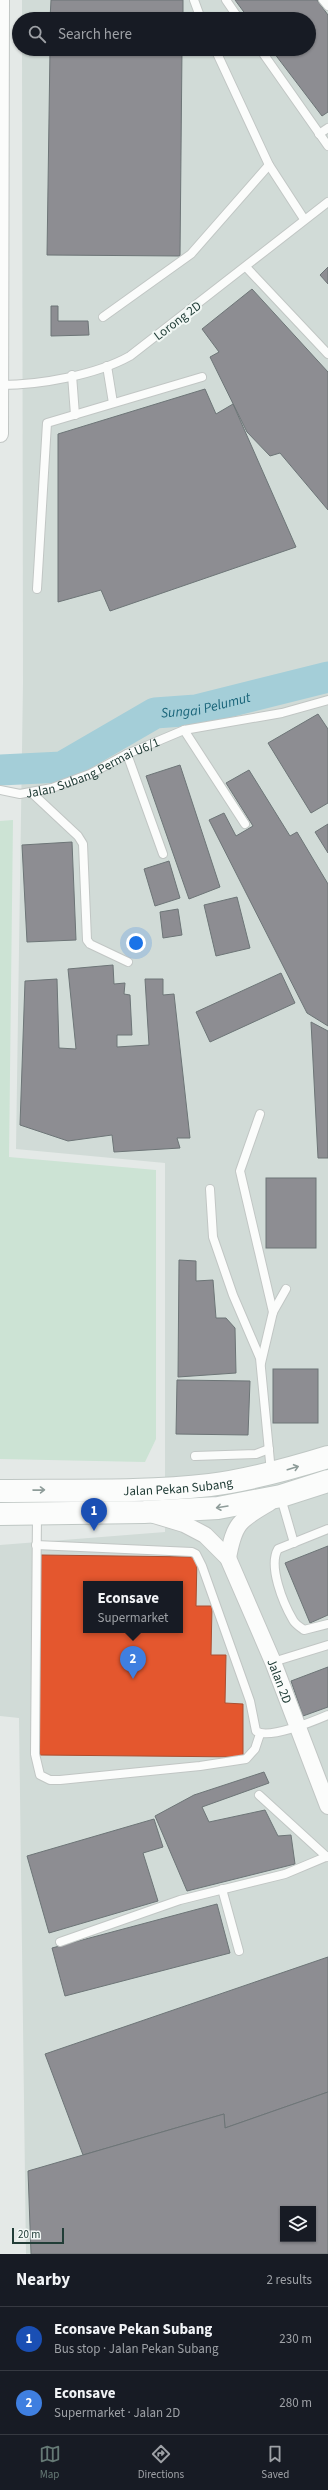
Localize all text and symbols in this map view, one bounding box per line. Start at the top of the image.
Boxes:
search box [12,12,316,56]
icon: search [26,23,48,45]
text: Search here [58,24,132,45]
street label: Lorong 2D [150,297,205,345]
water label: Sungai Pelumut [160,688,253,724]
street label: Jalan Subang Permai U6/1 [24,733,162,803]
your location [126,933,146,953]
one-way arrow [286,1464,299,1471]
street label: Jalan Pekan Subang [123,1474,235,1500]
one-way arrow [32,1486,45,1494]
pin: 1 [81,1498,107,1531]
one-way arrow [216,1503,229,1511]
popup [83,1581,183,1633]
text: Econsave [98,1588,159,1609]
text: Supermarket [98,1609,168,1627]
pin: 2 [120,1646,146,1679]
street label: Jalan 2D [263,1656,296,1706]
map controls [280,2206,316,2242]
button: layers [280,2206,316,2242]
scale bar [12,2226,64,2245]
text: 20 m [18,2227,40,2242]
text: Nearby [16,2268,70,2292]
text: 2 results [267,2271,312,2289]
text: Econsave Pekan Subang [54,2319,212,2340]
text: 1 [26,2330,32,2348]
text: 230 m [279,2330,312,2348]
text: Bus stop · Jalan Pekan Subang [54,2340,219,2358]
text: Econsave [54,2383,116,2404]
text: 2 [26,2394,32,2412]
text: 280 m [279,2394,312,2412]
text: Supermarket · Jalan 2D [54,2404,180,2422]
tab: Map [39,2443,61,2482]
tab: Directions [138,2443,184,2482]
tab: Saved [261,2443,289,2482]

